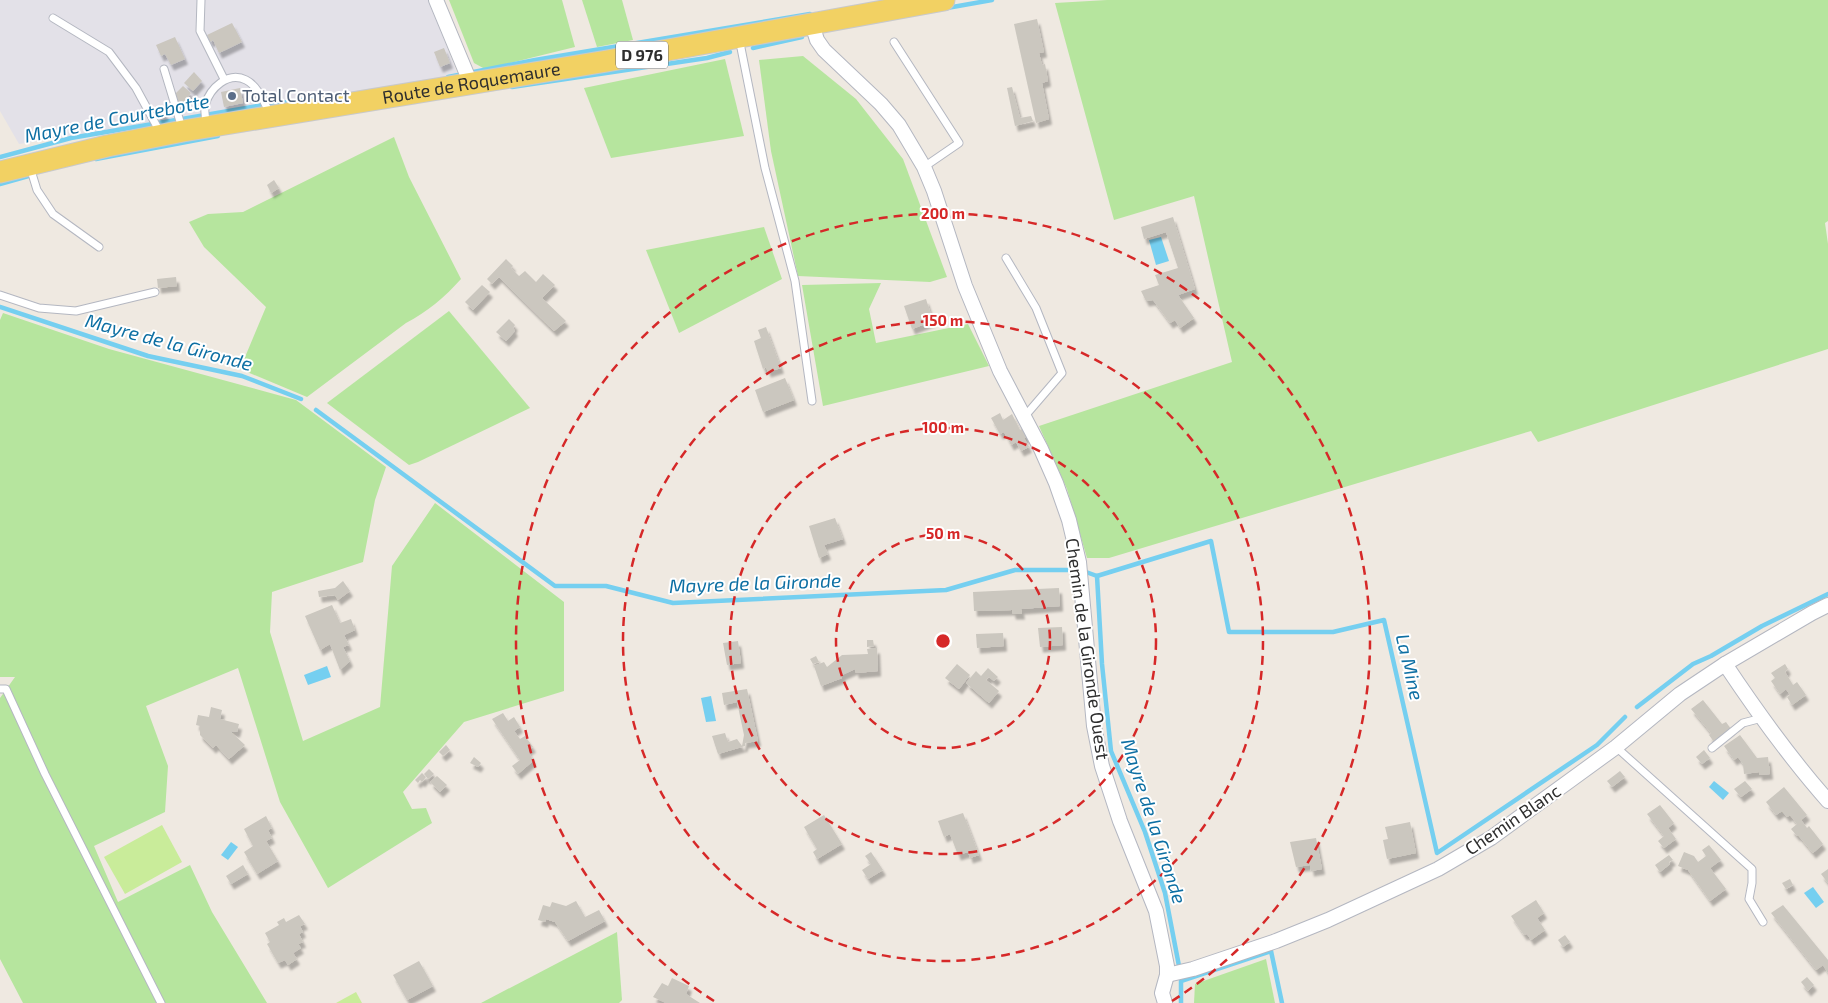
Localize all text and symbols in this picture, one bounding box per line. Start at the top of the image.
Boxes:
road number: D 976 [616,42,668,68]
street label: Route de Roquemaure [381,57,562,108]
place label: Total Contact [242,84,350,106]
water label: Mayre de Courtebotte [22,88,212,148]
marker: Total Contact [226,90,238,102]
text: 200 m [921,204,965,222]
water label: Mayre de la Gironde [83,308,255,376]
text: 150 m [923,311,963,329]
text: 100 m [922,418,964,436]
text: 50 m [926,524,960,542]
street label: Chemin de la Gironde Ouest [1062,537,1114,761]
water label: Mayre de la Gironde [668,568,842,598]
centre of rings [934,632,952,650]
water label: La Mine [1392,632,1429,702]
water label: Mayre de la Gironde [1116,735,1192,907]
street label: Chemin Blanc [1460,779,1565,859]

